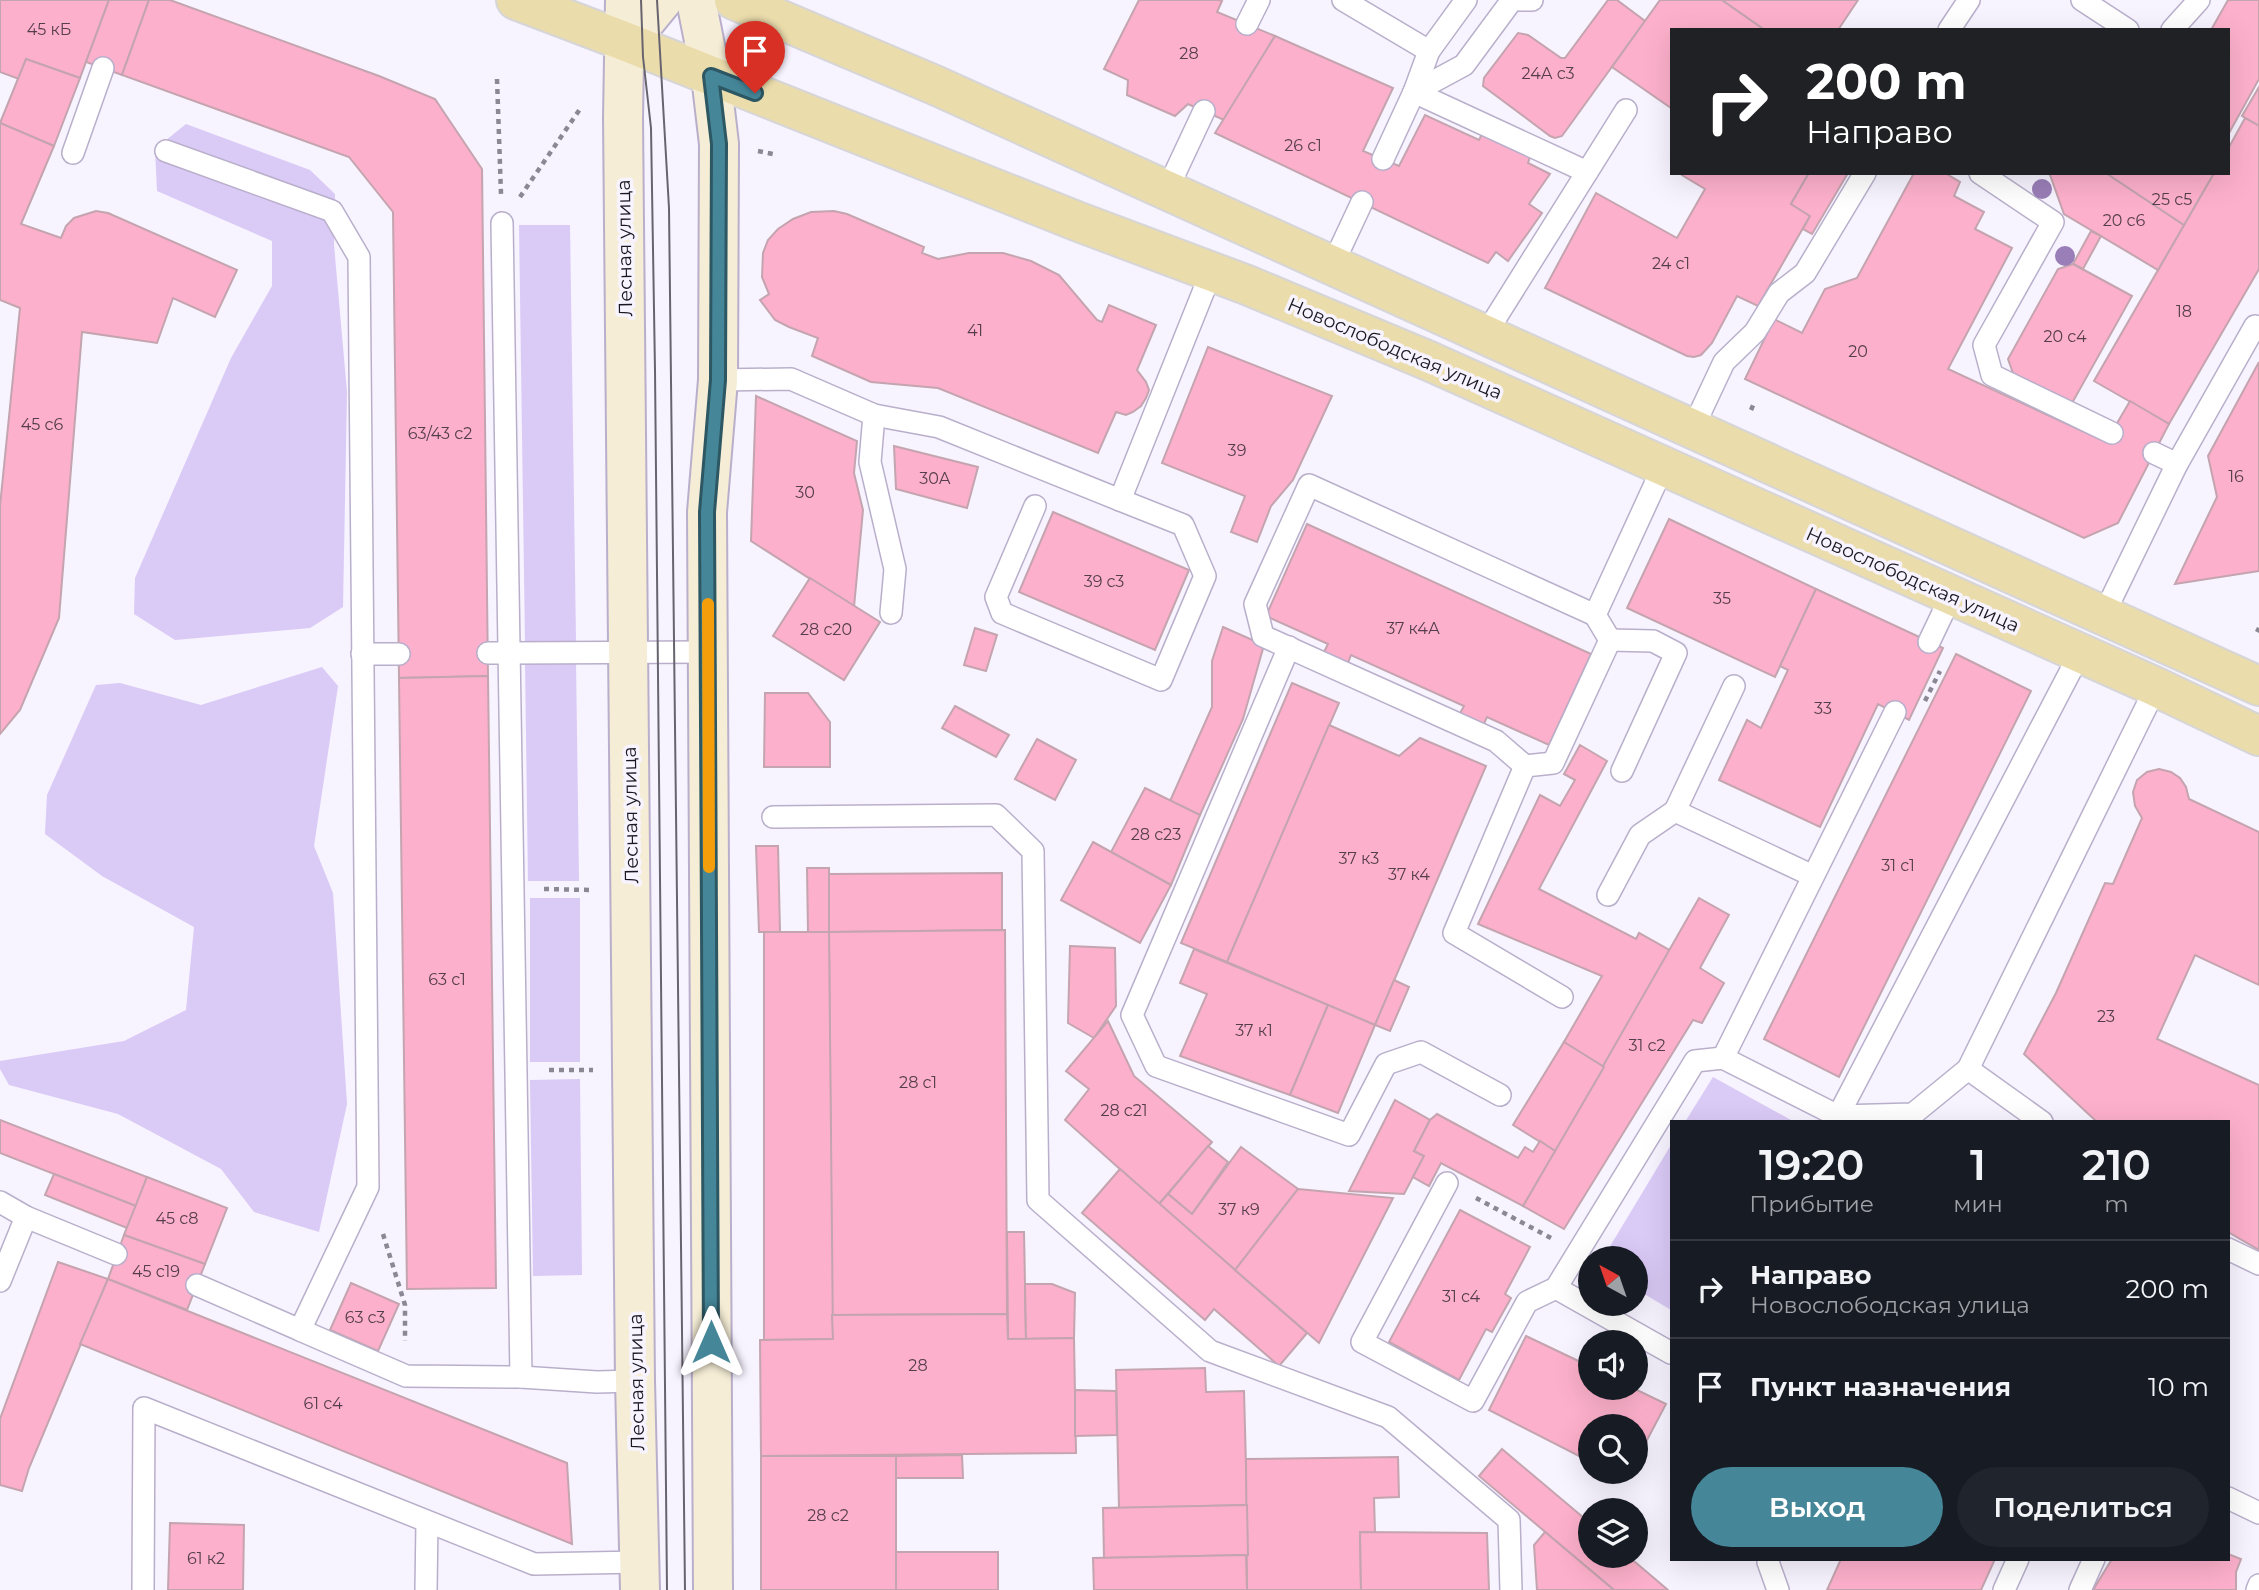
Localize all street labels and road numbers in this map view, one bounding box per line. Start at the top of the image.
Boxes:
street label: Лесная улица [612,179,637,317]
street label: Новослободская улица [1284,293,1506,404]
street label: Новослободская улица [1803,522,2023,637]
street label: Лесная улица [618,746,643,884]
street label: Лесная улица [624,1313,649,1451]

